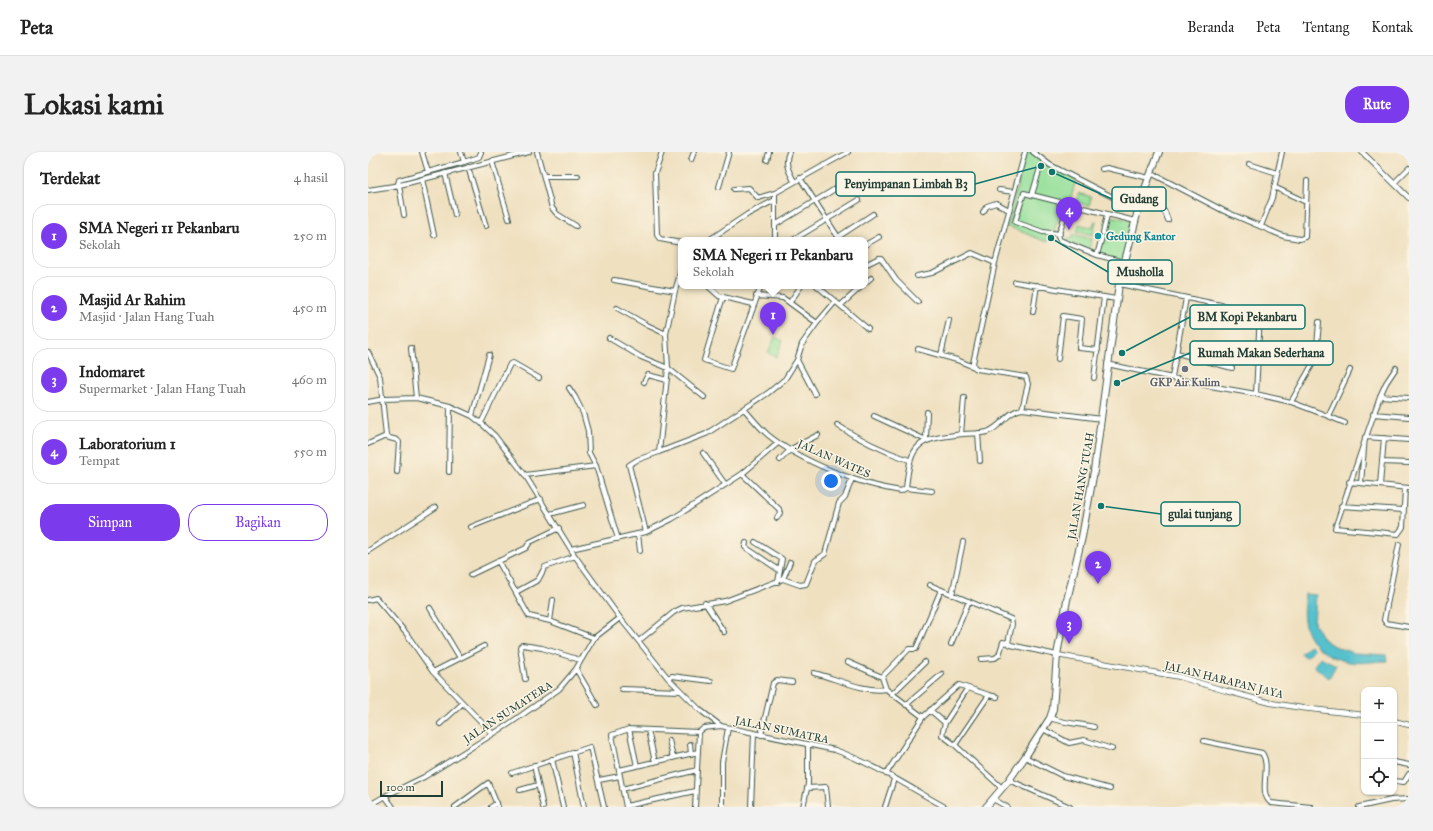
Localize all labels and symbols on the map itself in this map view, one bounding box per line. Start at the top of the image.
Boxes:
callout: Penyimpanan Limbah B3 [836,172,975,196]
text: Penyimpanan Limbah B3 [844,177,968,192]
callout: Gudang [1112,187,1166,211]
text: Gudang [1120,192,1159,207]
pin: 4 [1056,197,1082,230]
place label: Gedung Kantor [1106,230,1176,243]
marker: Gedung Kantor [1093,231,1103,241]
callout: Musholla [1108,260,1172,284]
text: Musholla [1116,265,1165,279]
pin: 1 [760,302,786,335]
callout: BM Kopi Pekanbaru [1190,305,1305,329]
text: BM Kopi Pekanbaru [1197,310,1297,325]
callout: Rumah Makan Sederhana [1190,341,1333,365]
text: Rumah Makan Sederhana [1198,346,1325,360]
marker: GKP Air Kulim [1180,364,1190,374]
place label: GKP Air Kulim [1150,376,1221,389]
street label: JALAN HANG TUAH [1065,431,1098,542]
street label: JALAN WATES [794,437,872,482]
your location [821,471,841,491]
callout: gulai tunjang [1161,502,1240,526]
text: gulai tunjang [1168,507,1232,522]
pin: 2 [1085,551,1111,584]
pin: 3 [1056,611,1082,644]
street label: JALAN HARAPAN JAYA [1162,659,1285,702]
street label: JALAN SUMATERA [460,678,556,747]
street label: JALAN SUMATRA [733,714,831,747]
scale bar [380,779,443,798]

